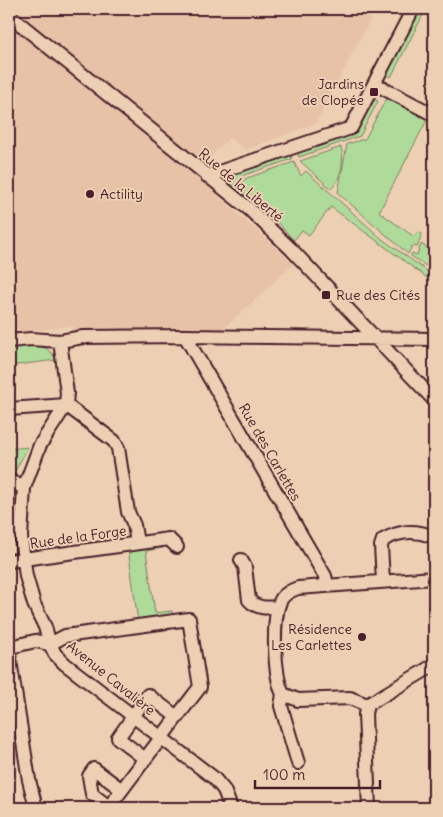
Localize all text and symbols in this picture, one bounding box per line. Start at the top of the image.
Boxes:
place label: Jardins de Clopée [302,75,364,109]
marker: Jardins de Clopée [368,86,380,98]
street label: Rue de la Liberté [195,144,287,226]
place label: Actility [100,185,143,203]
marker: Actility [84,188,96,200]
place label: Rue des Cités [336,286,420,304]
marker: Rue des Cités [320,289,332,301]
street label: Rue des Carlettes [235,400,305,504]
street label: Rue de la Forge [29,521,127,553]
place label: Résidence Les Carlettes [271,620,352,654]
marker: Résidence Les Carlettes [356,631,368,643]
street label: Avenue Cavalière [63,637,159,719]
scale bar [255,757,380,789]
text: 100 m [263,765,305,784]

